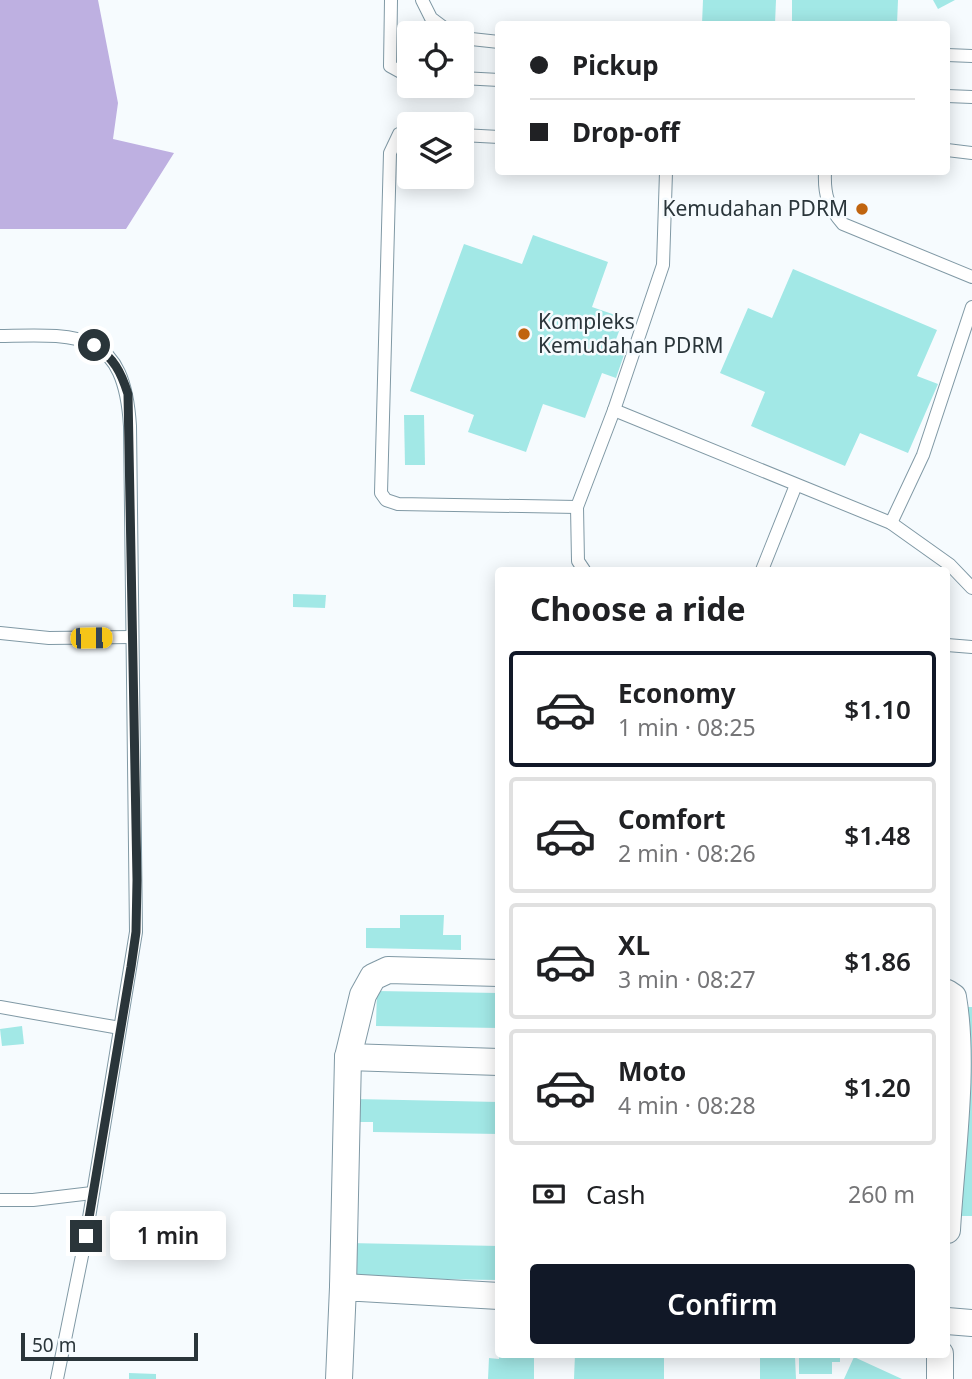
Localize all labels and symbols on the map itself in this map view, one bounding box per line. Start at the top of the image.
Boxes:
place label: Kemudahan PDRM [663,194,848,222]
marker: Kemudahan PDRM [854,201,870,217]
place label: Kompleks Kemudahan PDRM [538,307,724,359]
marker: Kompleks Kemudahan PDRM [516,326,532,342]
route start [78,329,110,361]
car [70,627,113,649]
callout: 1 min [110,1212,226,1260]
route end [70,1220,102,1252]
scale bar [21,1330,198,1362]

